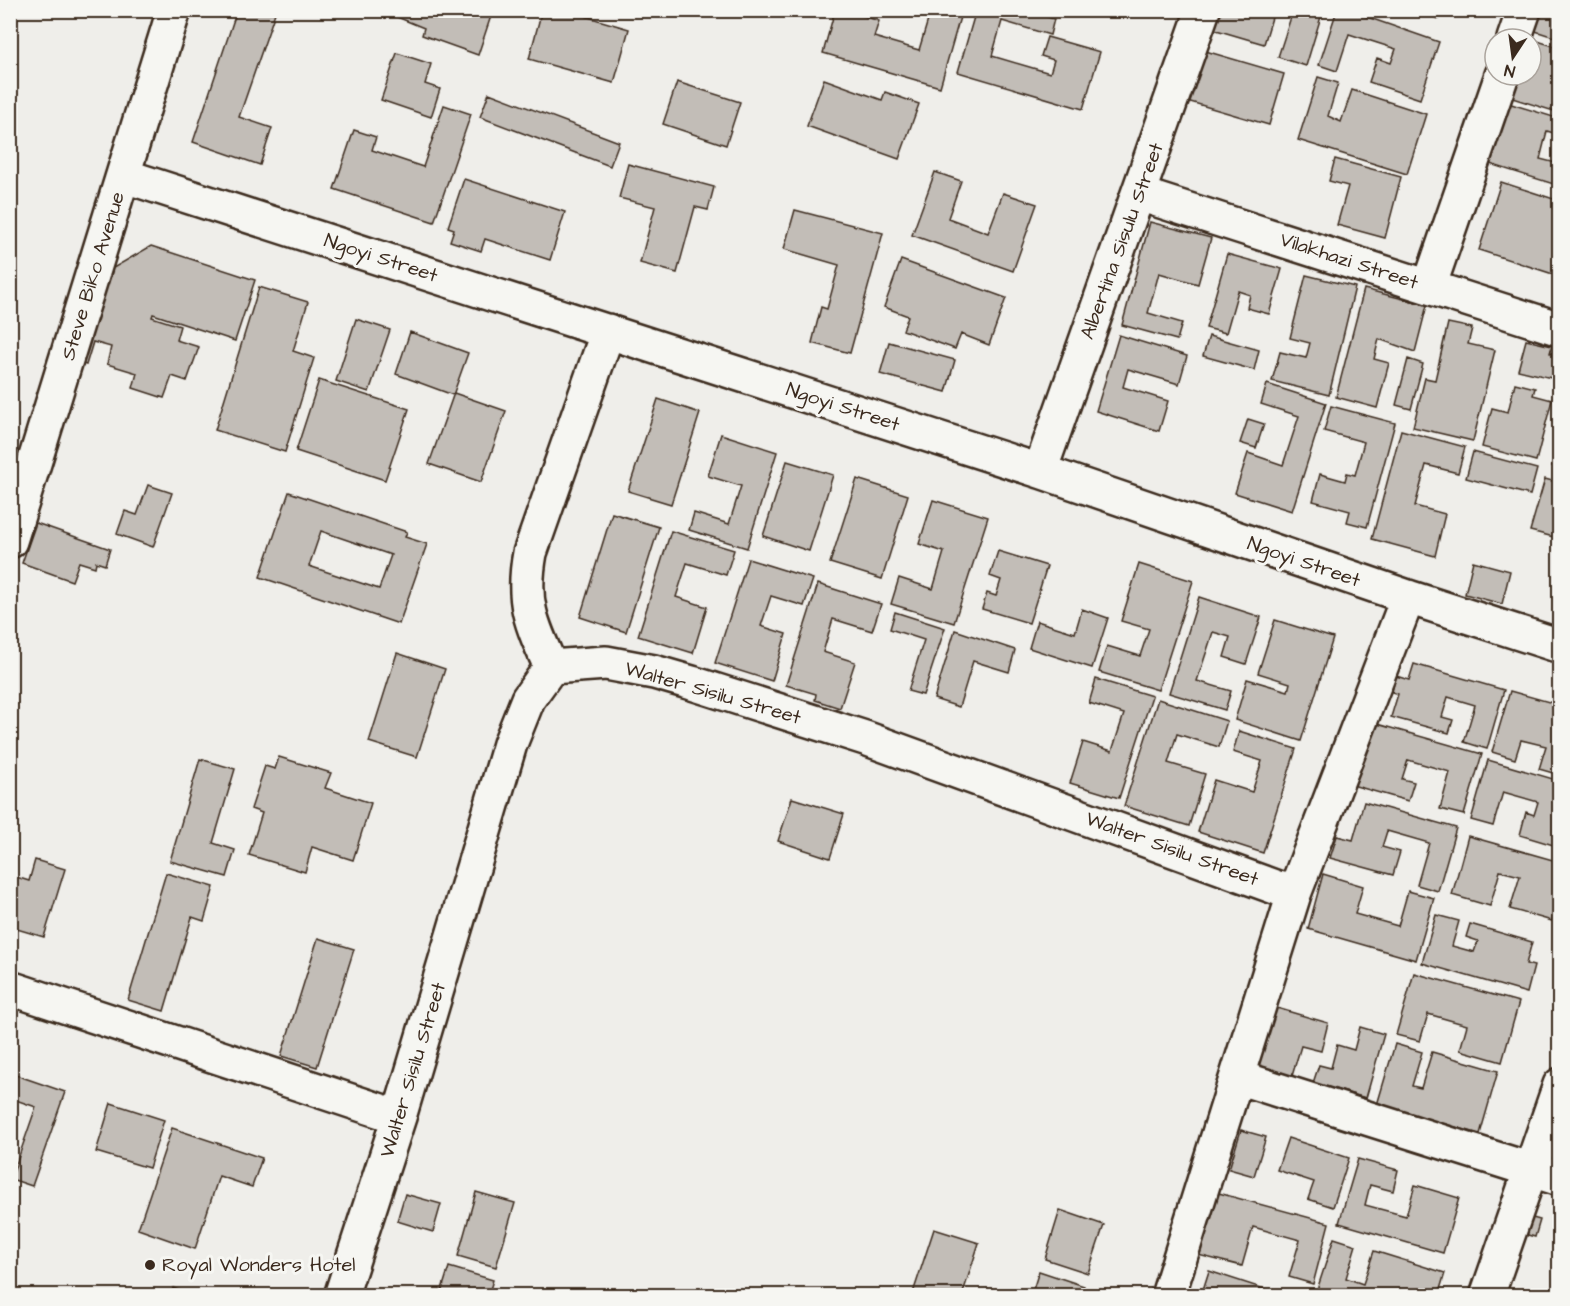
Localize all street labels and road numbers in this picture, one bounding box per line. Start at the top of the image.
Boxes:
street label: Albertina Sisulu Street [1073,139,1171,343]
street label: Steve Biko Avenue [54,188,132,364]
street label: Vilakhazi Street [1276,225,1422,297]
street label: Ngoyi Street [320,226,441,290]
street label: Ngoyi Street [782,375,903,439]
street label: Ngoyi Street [1243,530,1364,595]
street label: Walter Sisilu Street [622,654,804,732]
street label: Walter Sisilu Street [1082,805,1262,893]
street label: Walter Sisilu Street [373,979,453,1161]

